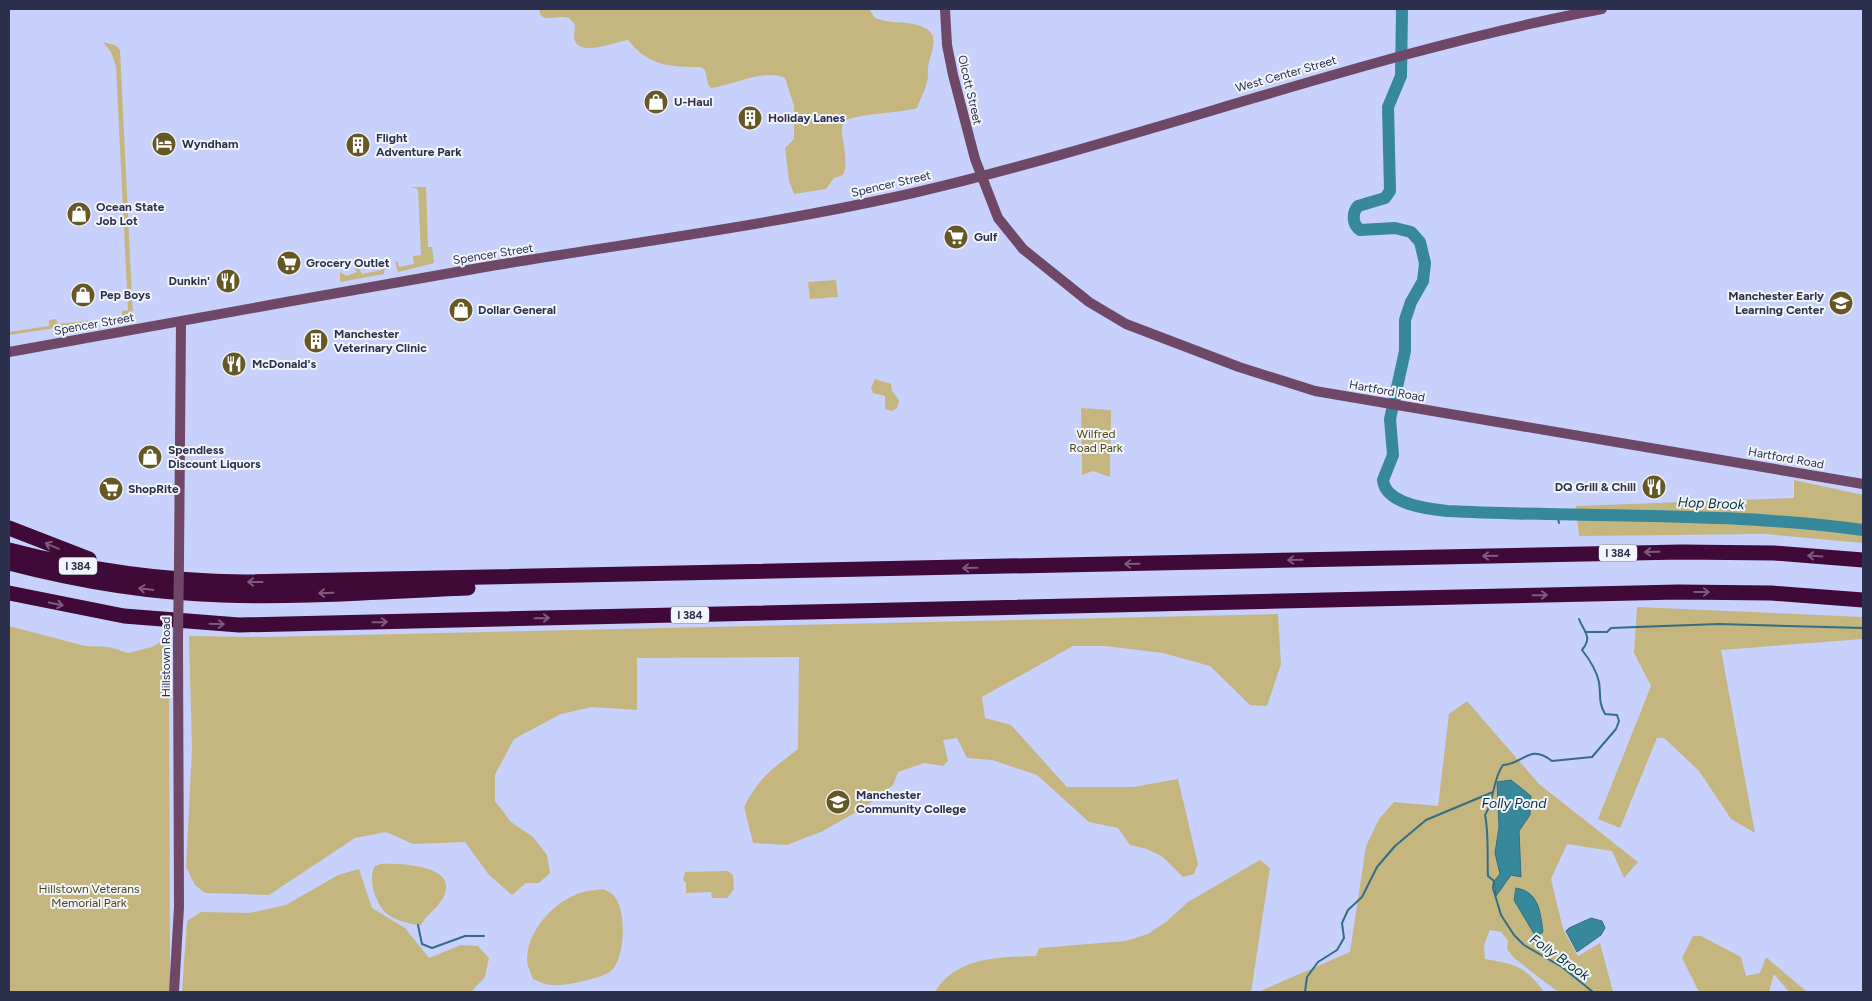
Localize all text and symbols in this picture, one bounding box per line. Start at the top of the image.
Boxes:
street label: West Center Street [1234,53,1338,95]
street label: Olcott Street [955,54,985,127]
shop icon: U-Haul [643,89,669,115]
place label: U-Haul [674,95,713,109]
building icon: Holiday Lanes [737,105,763,131]
place label: Holiday Lanes [768,111,846,125]
hotel icon: Wyndham [151,131,177,157]
place label: Flight Adventure Park [376,131,462,159]
building icon: Flight Adventure Park [345,132,371,158]
place label: Wyndham [182,137,238,151]
street label: Spencer Street [850,168,933,200]
place label: Ocean State Job Lot [96,200,165,228]
shop icon: Ocean State Job Lot [66,201,92,227]
supermarket icon: Gulf [943,224,969,250]
place label: Gulf [974,230,998,244]
street label: Spencer Street [452,241,535,267]
supermarket icon: Grocery Outlet [276,250,302,276]
place label: Grocery Outlet [306,256,390,270]
restaurant icon: Dunkin' [215,268,241,294]
place label: Dunkin' [169,274,210,288]
shop icon: Pep Boys [70,282,96,308]
place label: Pep Boys [100,288,151,302]
place label: Manchester Early Learning Center [1728,289,1824,317]
school or university icon: Manchester Early Learning Center [1828,290,1854,316]
shop icon: Dollar General [448,297,474,323]
place label: Dollar General [478,303,556,317]
street label: Spencer Street [53,310,136,338]
place label: Manchester Veterinary Clinic [334,327,427,355]
building icon: Manchester Veterinary Clinic [303,328,329,354]
restaurant icon: McDonald's [221,351,247,377]
place label: McDonald's [252,357,316,371]
street label: Hartford Road [1348,377,1426,405]
park label: Wilfred Road Park [1069,427,1123,455]
place label: Spendless Discount Liquors [168,443,261,471]
shop icon: Spendless Discount Liquors [137,444,163,470]
street label: Hartford Road [1747,444,1825,472]
restaurant icon: DQ Grill & Chill [1641,474,1667,500]
supermarket icon: ShopRite [98,476,124,502]
place label: DQ Grill & Chill [1555,480,1636,494]
place label: ShopRite [128,482,179,496]
water label: Hop Brook [1677,494,1746,513]
one-way arrow [44,540,59,549]
road number: I 384 [1599,544,1637,562]
one-way arrow [1645,548,1661,557]
one-way arrow [1482,551,1498,561]
one-way arrow [1807,551,1823,560]
one-way arrow [1287,555,1304,565]
road number: I 384 [59,558,97,574]
one-way arrow [1125,559,1141,569]
one-way arrow [962,563,978,573]
one-way arrow [247,577,264,587]
one-way arrow [138,584,154,594]
one-way arrow [1694,587,1710,596]
one-way arrow [318,588,334,598]
one-way arrow [1531,590,1547,600]
one-way arrow [48,600,64,610]
road number: I 384 [671,606,709,624]
one-way arrow [534,613,550,623]
street label: Hillstown Road [159,617,173,697]
one-way arrow [372,617,388,627]
one-way arrow [209,619,225,629]
place label: Manchester Community College [856,788,966,816]
school or university icon: Manchester Community College [825,789,851,815]
water label: Folly Pond [1482,795,1547,812]
park label: Hillstown Veterans Memorial Park [39,882,140,910]
water label: Folly Brook [1527,931,1594,985]

